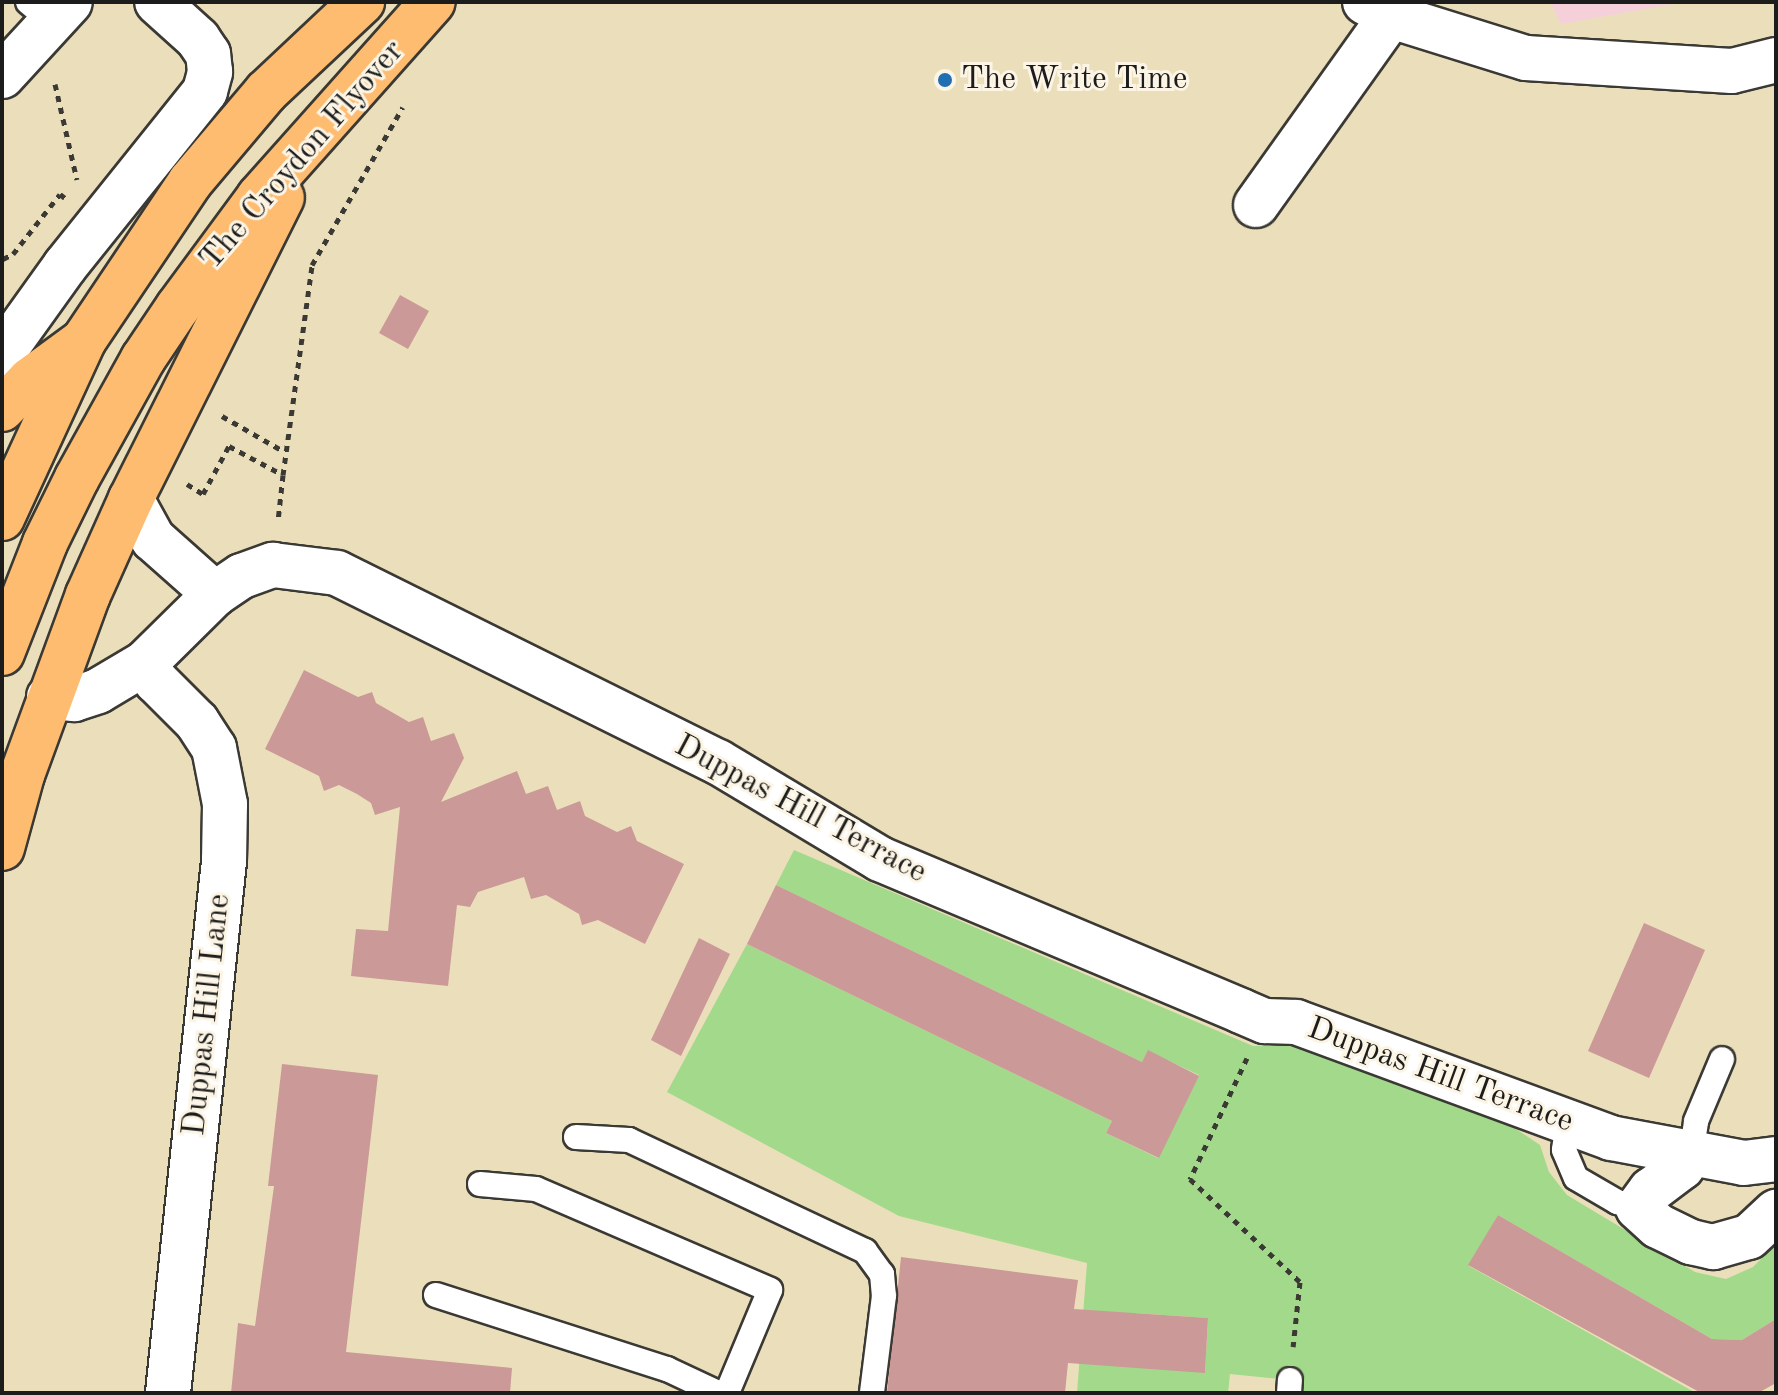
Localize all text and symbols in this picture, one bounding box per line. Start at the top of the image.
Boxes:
street label: The Croydon Flyover [193,33,413,279]
place label: The Write Time [961,61,1187,99]
marker: The Write Time [936,71,954,89]
street label: Duppas Hill Terrace [667,727,933,893]
street label: Duppas Hill Lane [176,892,240,1138]
street label: Duppas Hill Terrace [1302,1010,1578,1142]

